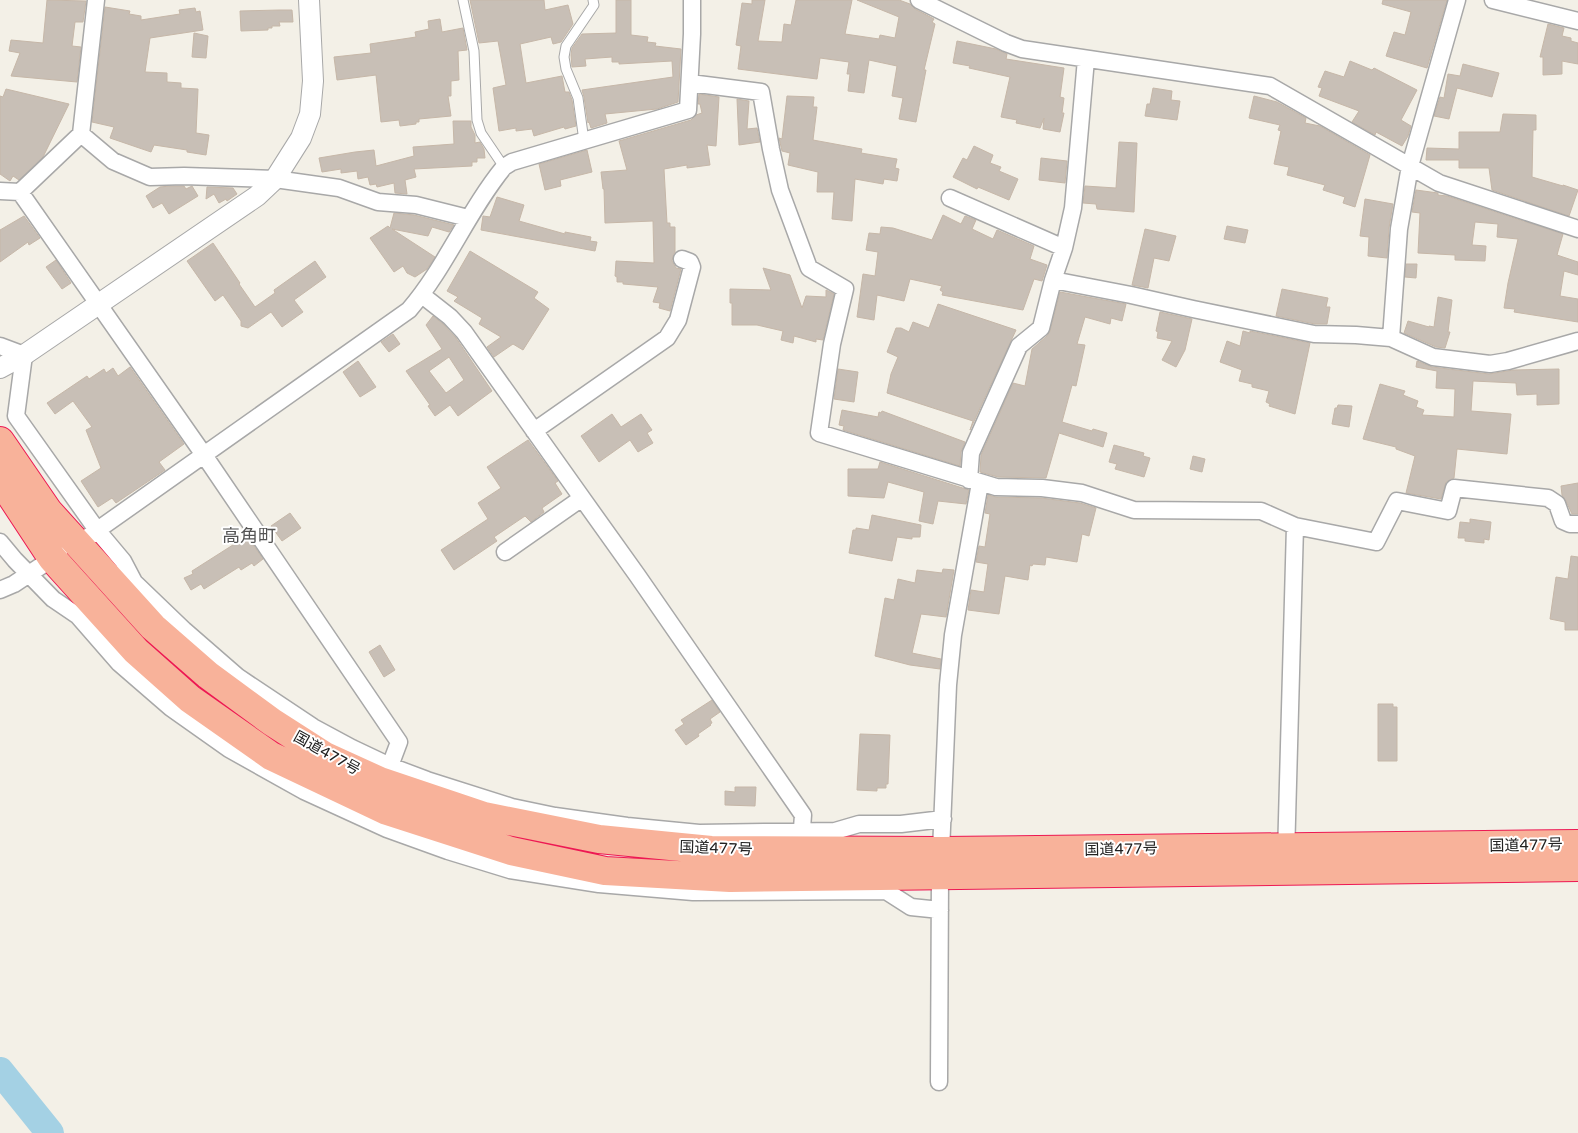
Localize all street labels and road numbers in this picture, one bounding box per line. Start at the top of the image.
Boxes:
street label: 国道477号 [291,727,363,779]
street label: 国道477号 [1489,835,1563,855]
street label: 国道477号 [679,838,753,858]
street label: 国道477号 [1084,839,1158,859]

